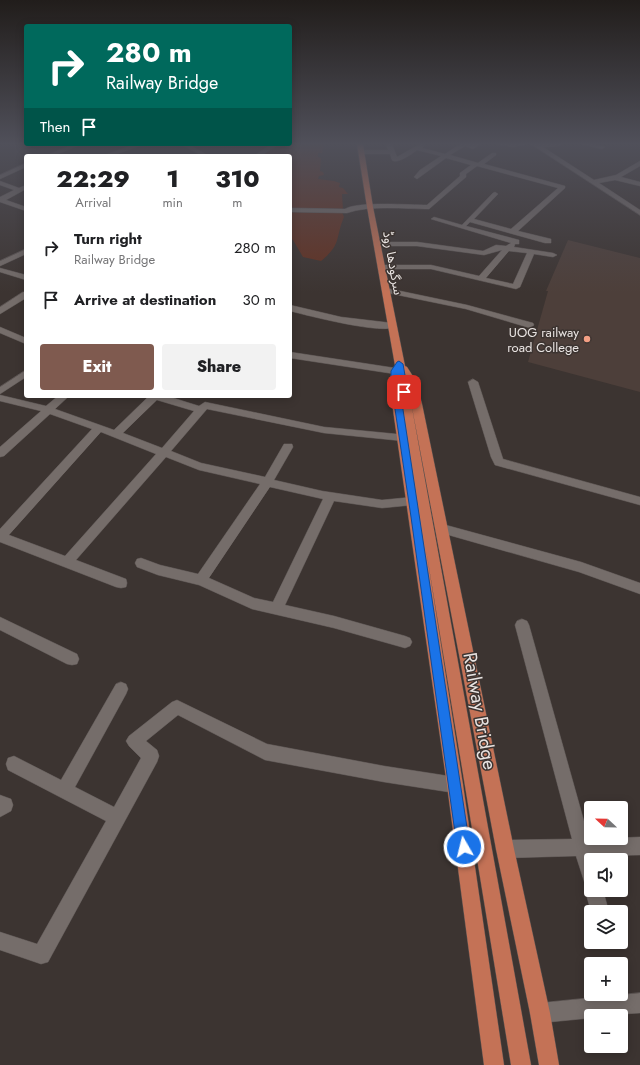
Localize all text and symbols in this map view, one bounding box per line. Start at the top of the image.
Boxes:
text: 280 m [106,32,192,73]
icon: right [40,40,92,92]
text: Railway Bridge [106,70,218,96]
text: Then [40,116,70,138]
icon: arrive [78,116,100,138]
text: 22:29 [56,161,130,196]
text: 1 [166,161,179,196]
text: 310 [215,161,260,196]
text: Arrival [75,193,111,212]
text: min [162,193,183,212]
text: m [232,193,242,212]
text: Turn right [74,228,142,250]
street label: سرگودھا روڈ [378,230,408,296]
icon: right [40,237,62,259]
text: 280 m [234,237,276,259]
text: Railway Bridge [74,250,155,269]
icon: arrive [40,289,62,311]
text: Arrive at destination [74,289,216,311]
text: 30 m [243,289,276,311]
place label: UOG railway road College [507,323,579,357]
marker: UOG railway road College [582,334,592,344]
button: Exit [40,344,154,390]
button: Share [162,344,276,390]
pin [387,375,421,409]
icon: arrive [393,381,415,403]
street label: Railway Bridge [456,650,504,772]
north arrow [584,801,628,845]
map controls [584,801,628,1053]
position arrow [443,826,485,868]
button: sound [584,853,628,897]
button: layers [584,905,628,949]
button: + [584,957,628,1001]
button: − [584,1009,628,1053]

